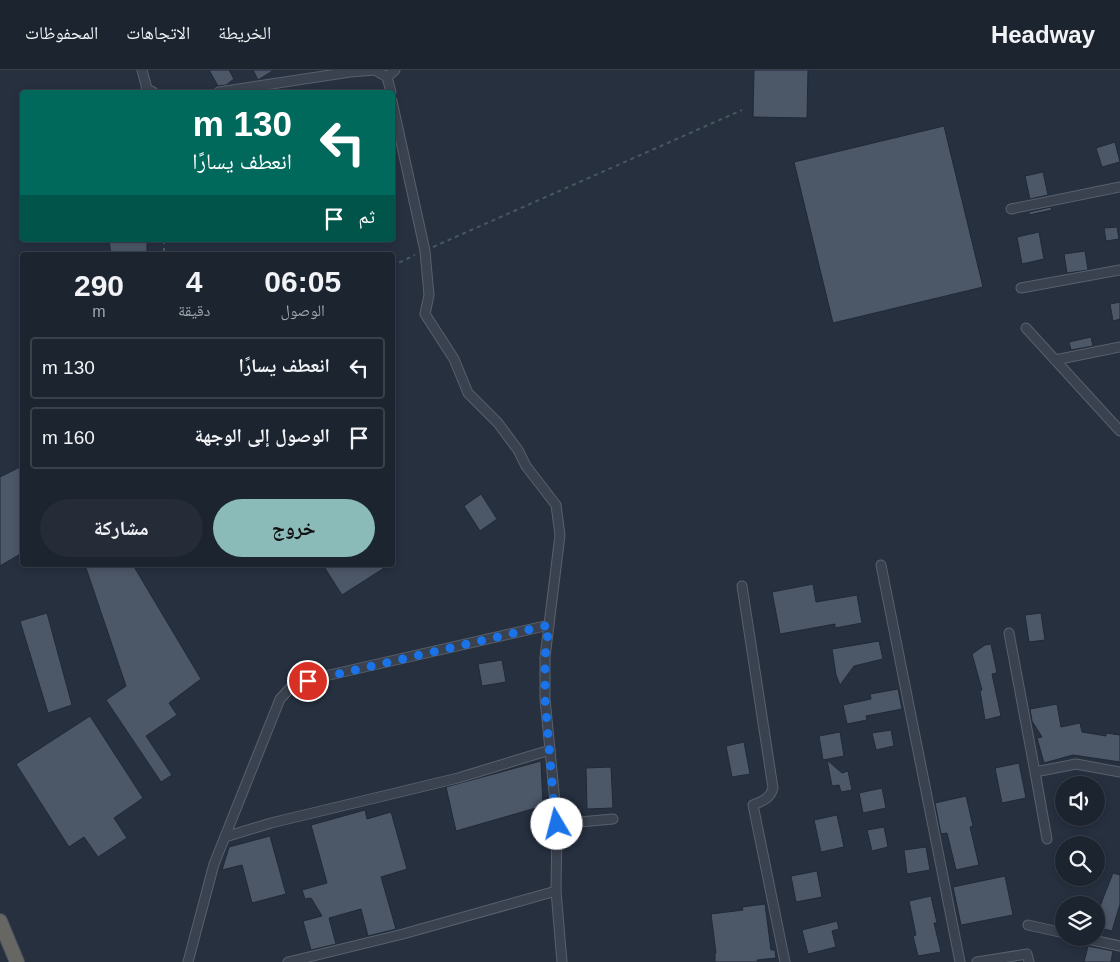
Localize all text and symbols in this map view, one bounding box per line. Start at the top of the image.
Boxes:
text: Headway [991,21,1095,48]
text: المحفوظات [25,23,98,43]
text: الاتجاهات [126,23,190,43]
text: الخريطة [218,23,271,43]
text: 130 m [193,104,292,143]
icon: left [310,110,375,175]
text: انعطف يسارًا [192,149,292,174]
icon: arrive [320,205,348,233]
text: ثم [358,206,375,227]
text: 4 [186,265,203,298]
text: 06:05 [264,265,341,298]
text: 290 [74,269,124,302]
text: دقيقة [178,302,210,319]
text: الوصول [281,302,325,319]
text: m [92,303,106,320]
icon: left [345,354,373,382]
text: انعطف يسارًا [239,355,330,376]
text: 130 m [42,357,95,378]
icon: arrive [345,424,373,452]
text: الوصول إلى الوجهة [194,425,330,446]
text: 160 m [42,427,95,448]
button: مشاركة [40,499,203,557]
button: خروج [213,499,375,557]
pin [287,660,329,702]
icon: arrive [294,667,322,695]
map controls [1055,776,1105,946]
button: sound [1055,776,1105,826]
position arrow [530,797,582,849]
button: search [1055,836,1105,886]
button: layers [1055,896,1105,946]

